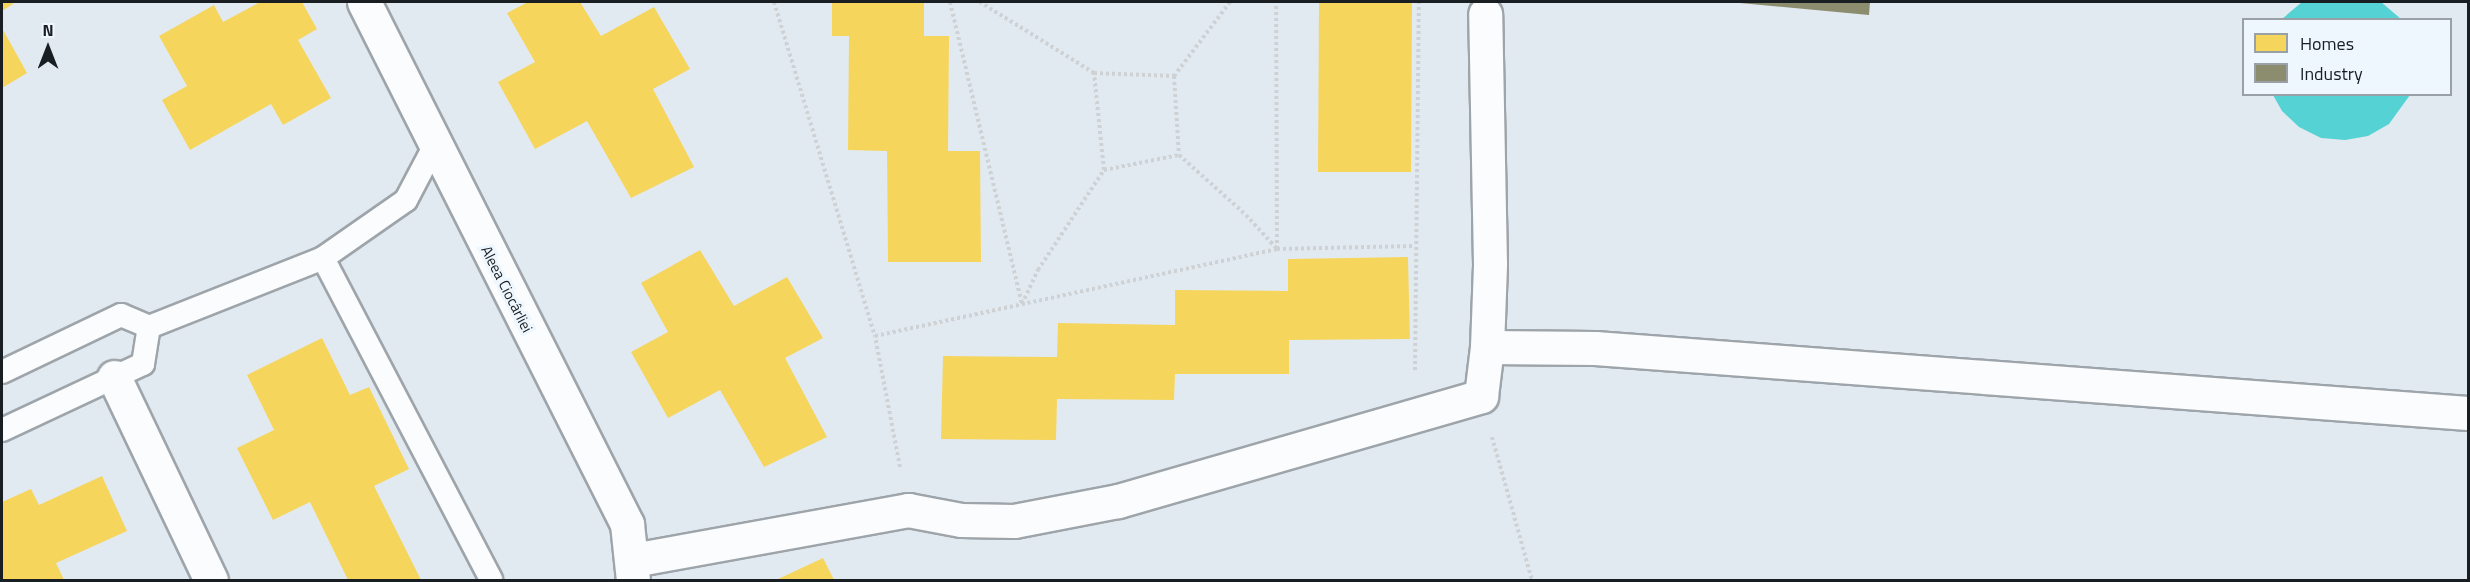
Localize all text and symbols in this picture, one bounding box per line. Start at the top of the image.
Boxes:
north arrow [18,18,78,78]
text: N [42,18,54,42]
legend [2242,18,2452,96]
text: Homes [2300,30,2354,57]
text: Industry [2300,60,2363,87]
street label: Aleea Ciocârliei [478,243,536,335]

